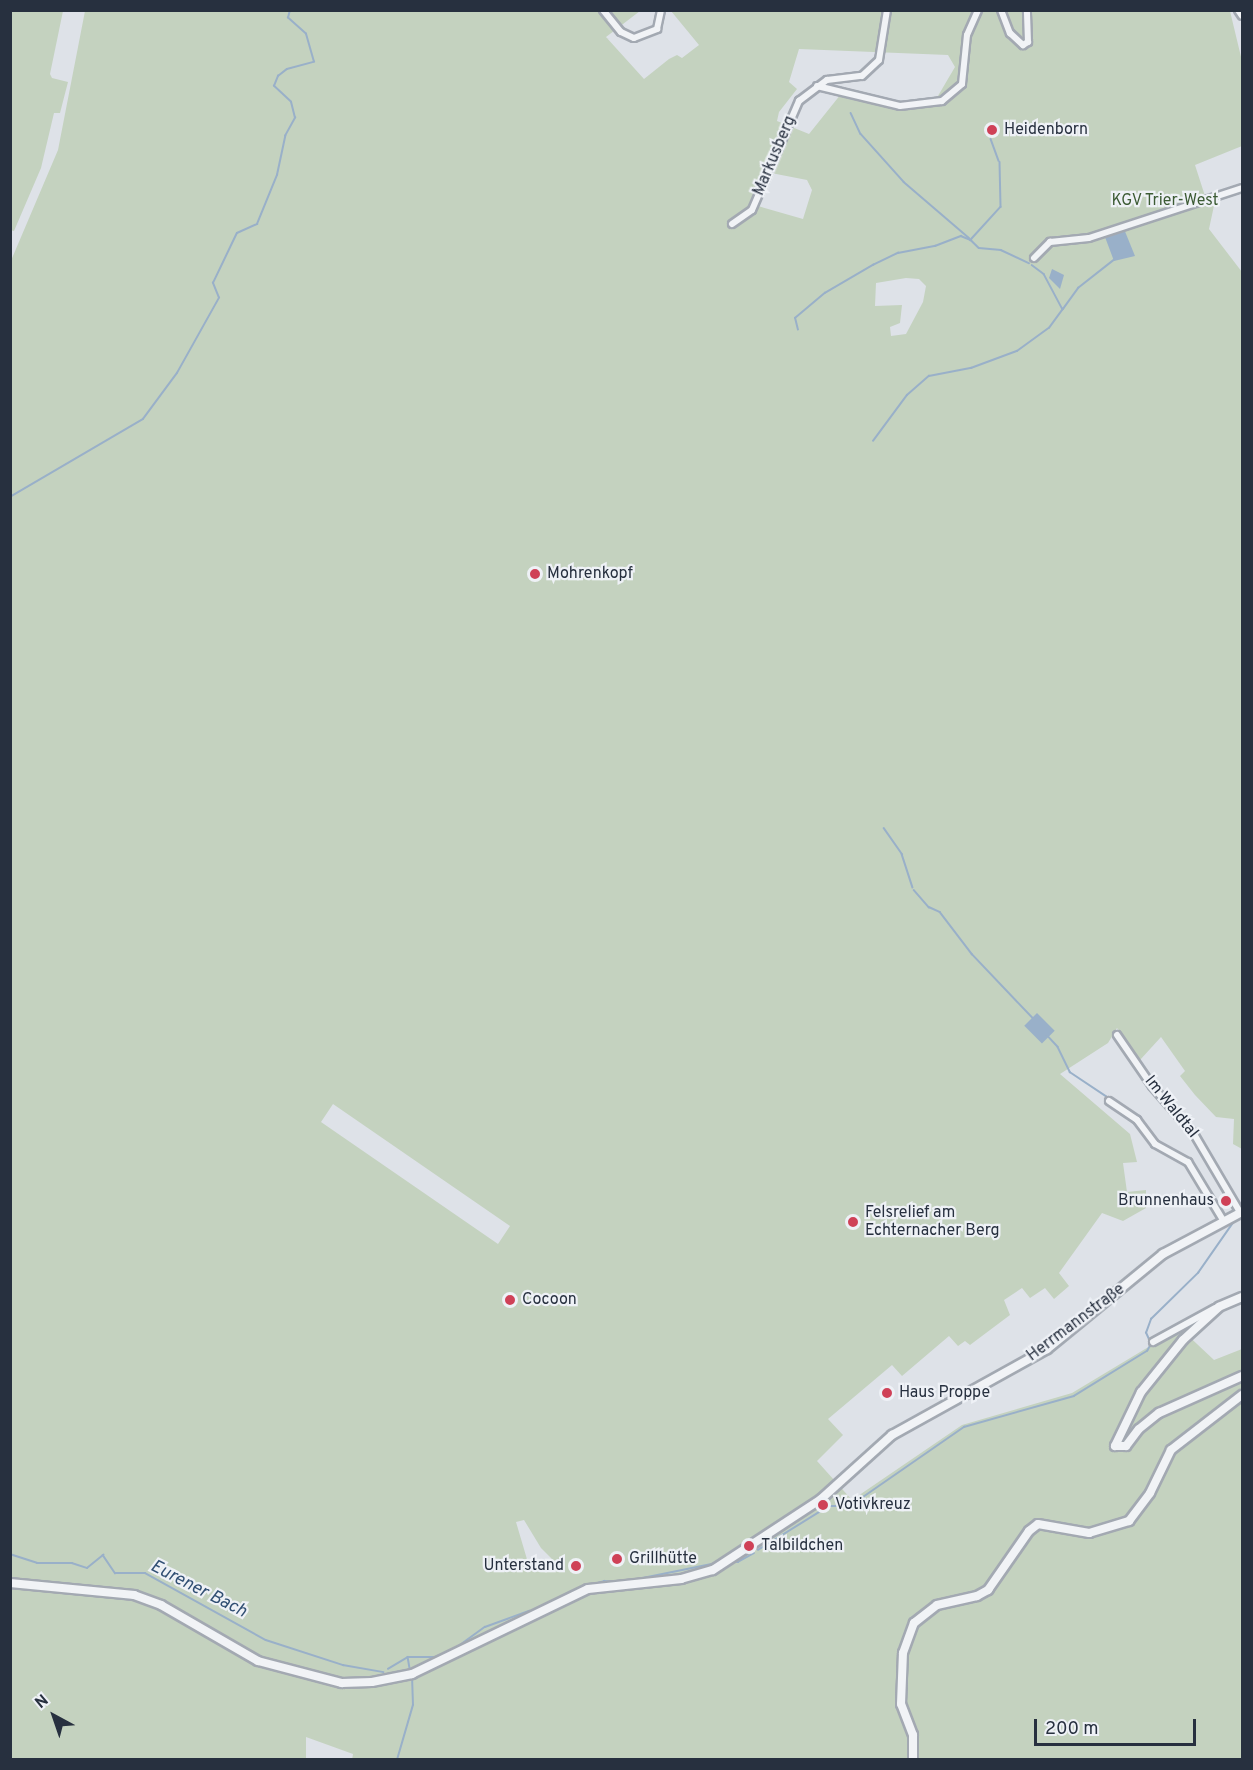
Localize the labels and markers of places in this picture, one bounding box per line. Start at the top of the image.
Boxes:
place label: Heidenborn [1004,120,1088,140]
marker: Heidenborn [985,123,999,137]
place label: Mohrenkopf [547,564,633,584]
marker: Mohrenkopf [528,567,542,581]
place label: Brunnenhaus [1118,1191,1214,1211]
marker: Brunnenhaus [1219,1194,1233,1208]
place label: Felsrelief am Echternacher Berg [865,1203,1000,1241]
marker: Felsrelief am Echternacher Berg [846,1215,860,1229]
place label: Cocoon [522,1290,577,1310]
marker: Cocoon [503,1293,517,1307]
place label: Haus Proppe [899,1383,990,1403]
marker: Haus Proppe [880,1386,894,1400]
place label: Votivkreuz [835,1495,911,1515]
marker: Votivkreuz [816,1498,830,1512]
place label: Talbildchen [761,1536,843,1556]
marker: Talbildchen [742,1539,756,1553]
place label: Grillhütte [629,1549,697,1569]
marker: Grillhütte [610,1552,624,1566]
place label: Unterstand [483,1556,564,1576]
marker: Unterstand [569,1559,583,1573]

